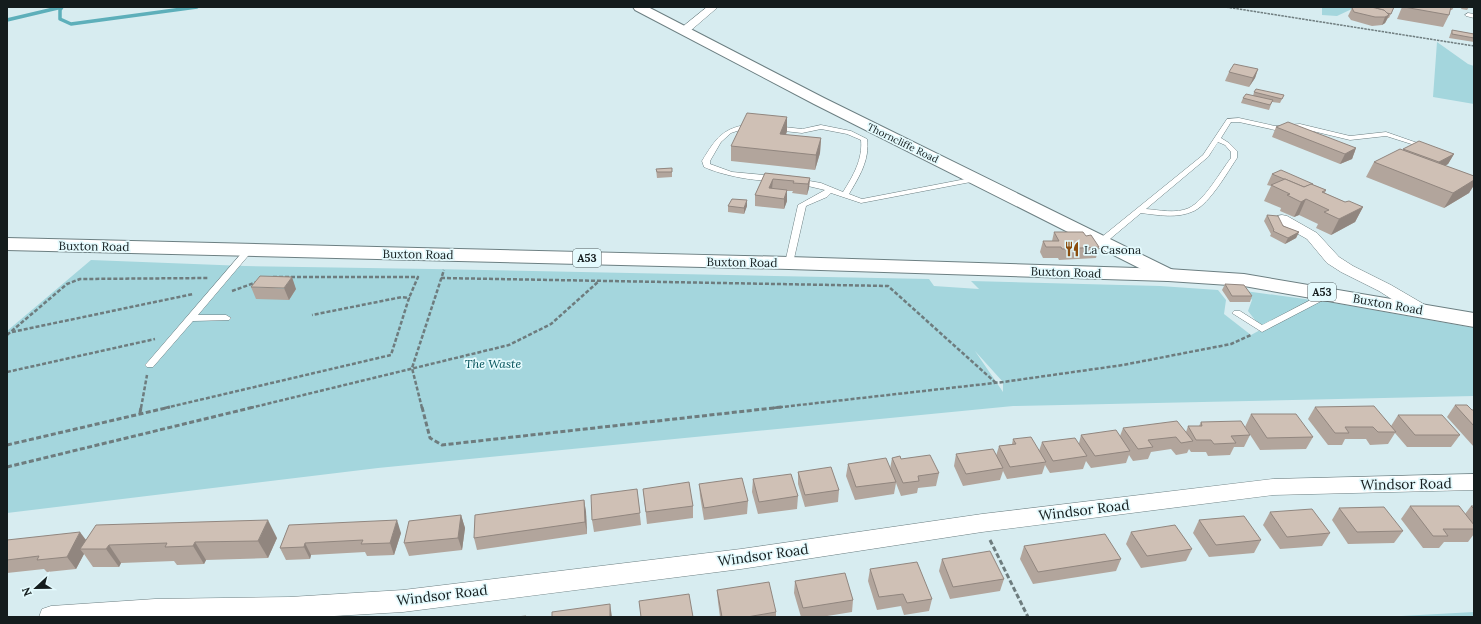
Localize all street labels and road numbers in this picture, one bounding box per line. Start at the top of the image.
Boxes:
street label: Thorncliffe Road [865,120,941,166]
street label: Buxton Road [58,238,130,254]
street label: Buxton Road [382,246,454,262]
road number: A53 [573,249,601,267]
street label: Buxton Road [706,254,778,270]
street label: Buxton Road [1030,263,1102,281]
road number: A53 [1308,283,1336,301]
street label: Buxton Road [1352,290,1424,318]
street label: Windsor Road [1360,474,1452,494]
street label: Windsor Road [1038,495,1130,525]
street label: Windsor Road [716,540,810,570]
street label: Windsor Road [396,580,488,610]

